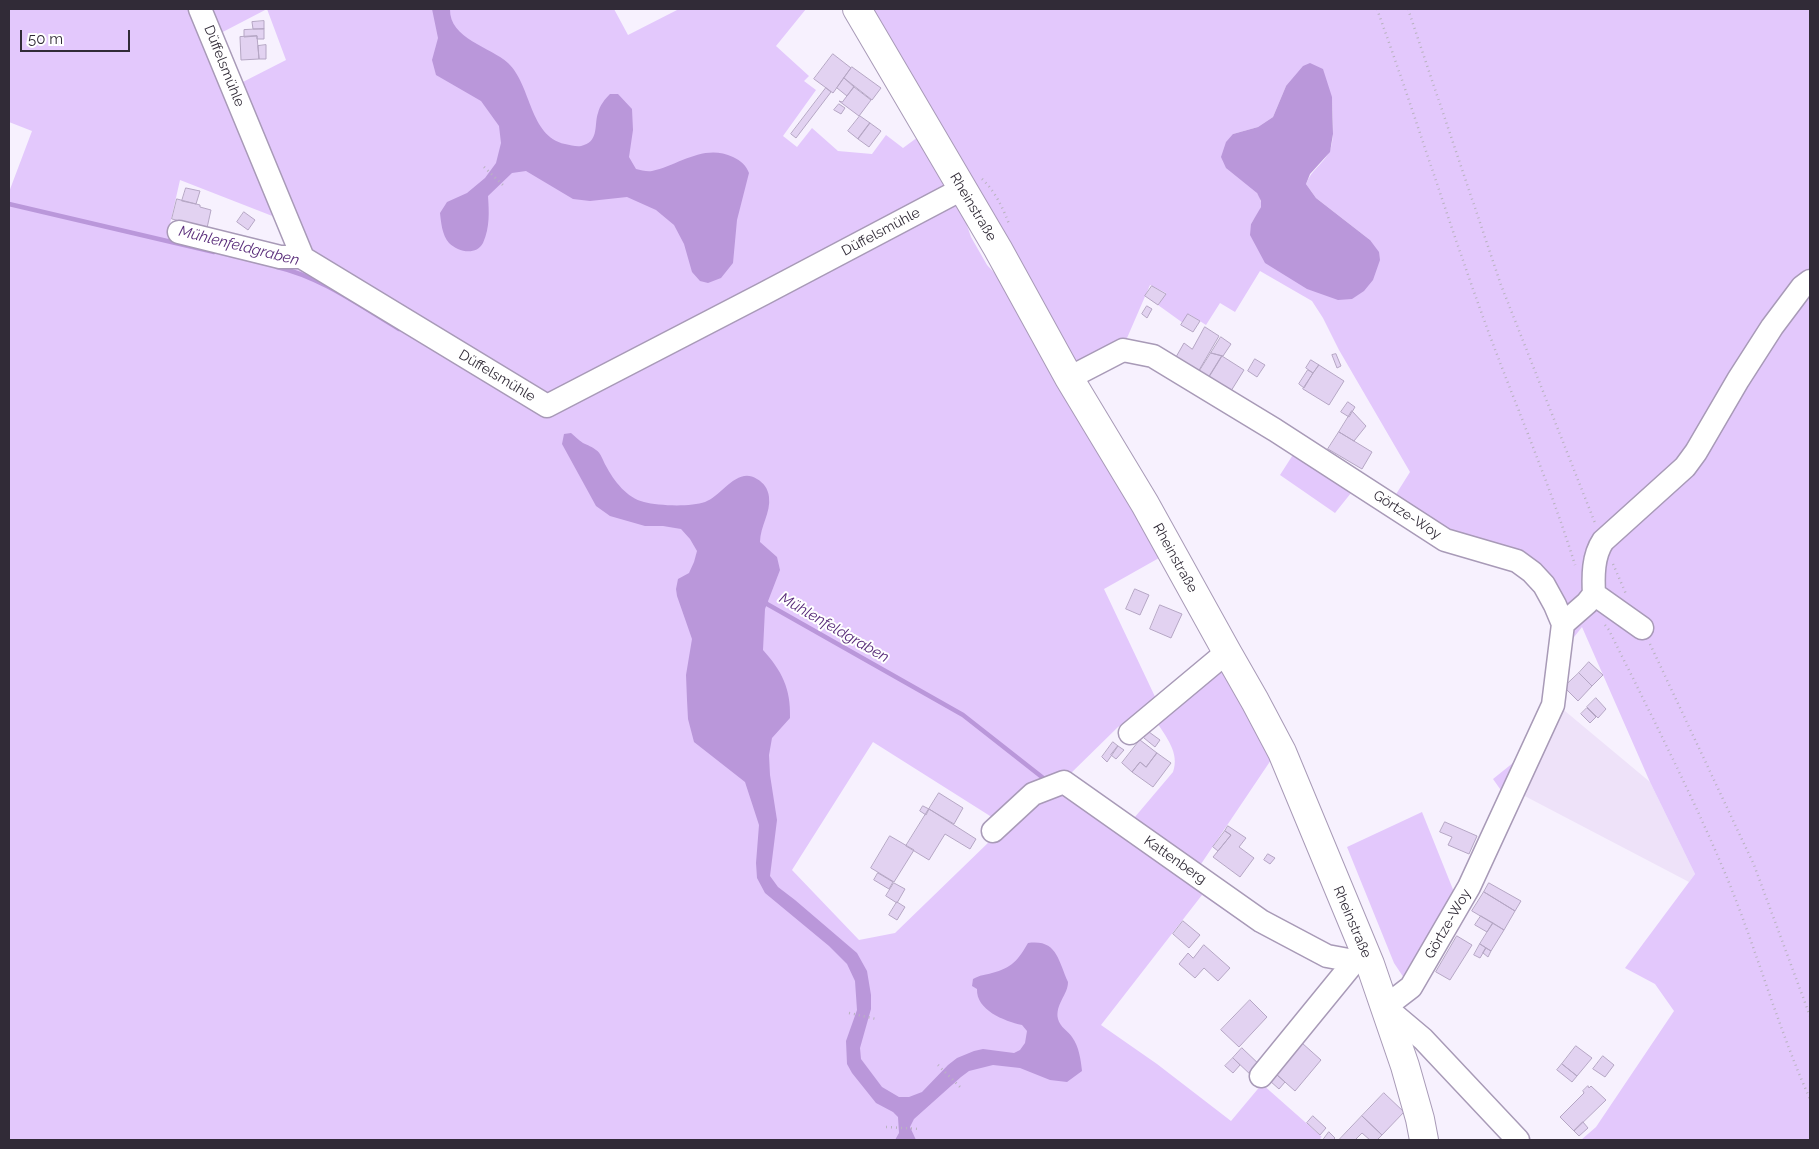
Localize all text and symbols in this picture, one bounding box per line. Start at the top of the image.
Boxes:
scale bar [22,20,132,52]
street label: Düffelsmühle [200,23,248,109]
text: 50 m [28,30,63,48]
street label: Rheinstraße [946,170,1000,244]
street label: Düffelsmühle [839,204,923,260]
water label: Mühlenfeldgraben [177,222,301,270]
street label: Düffelsmühle [456,347,538,405]
street label: Görtze-Woy [1370,487,1444,543]
street label: Rheinstraße [1149,520,1201,596]
water label: Mühlenfeldgraben [776,589,892,667]
street label: Kattenberg [1141,832,1209,888]
street label: Rheinstraße [1329,883,1375,961]
street label: Görtze-Woy [1421,886,1475,962]

